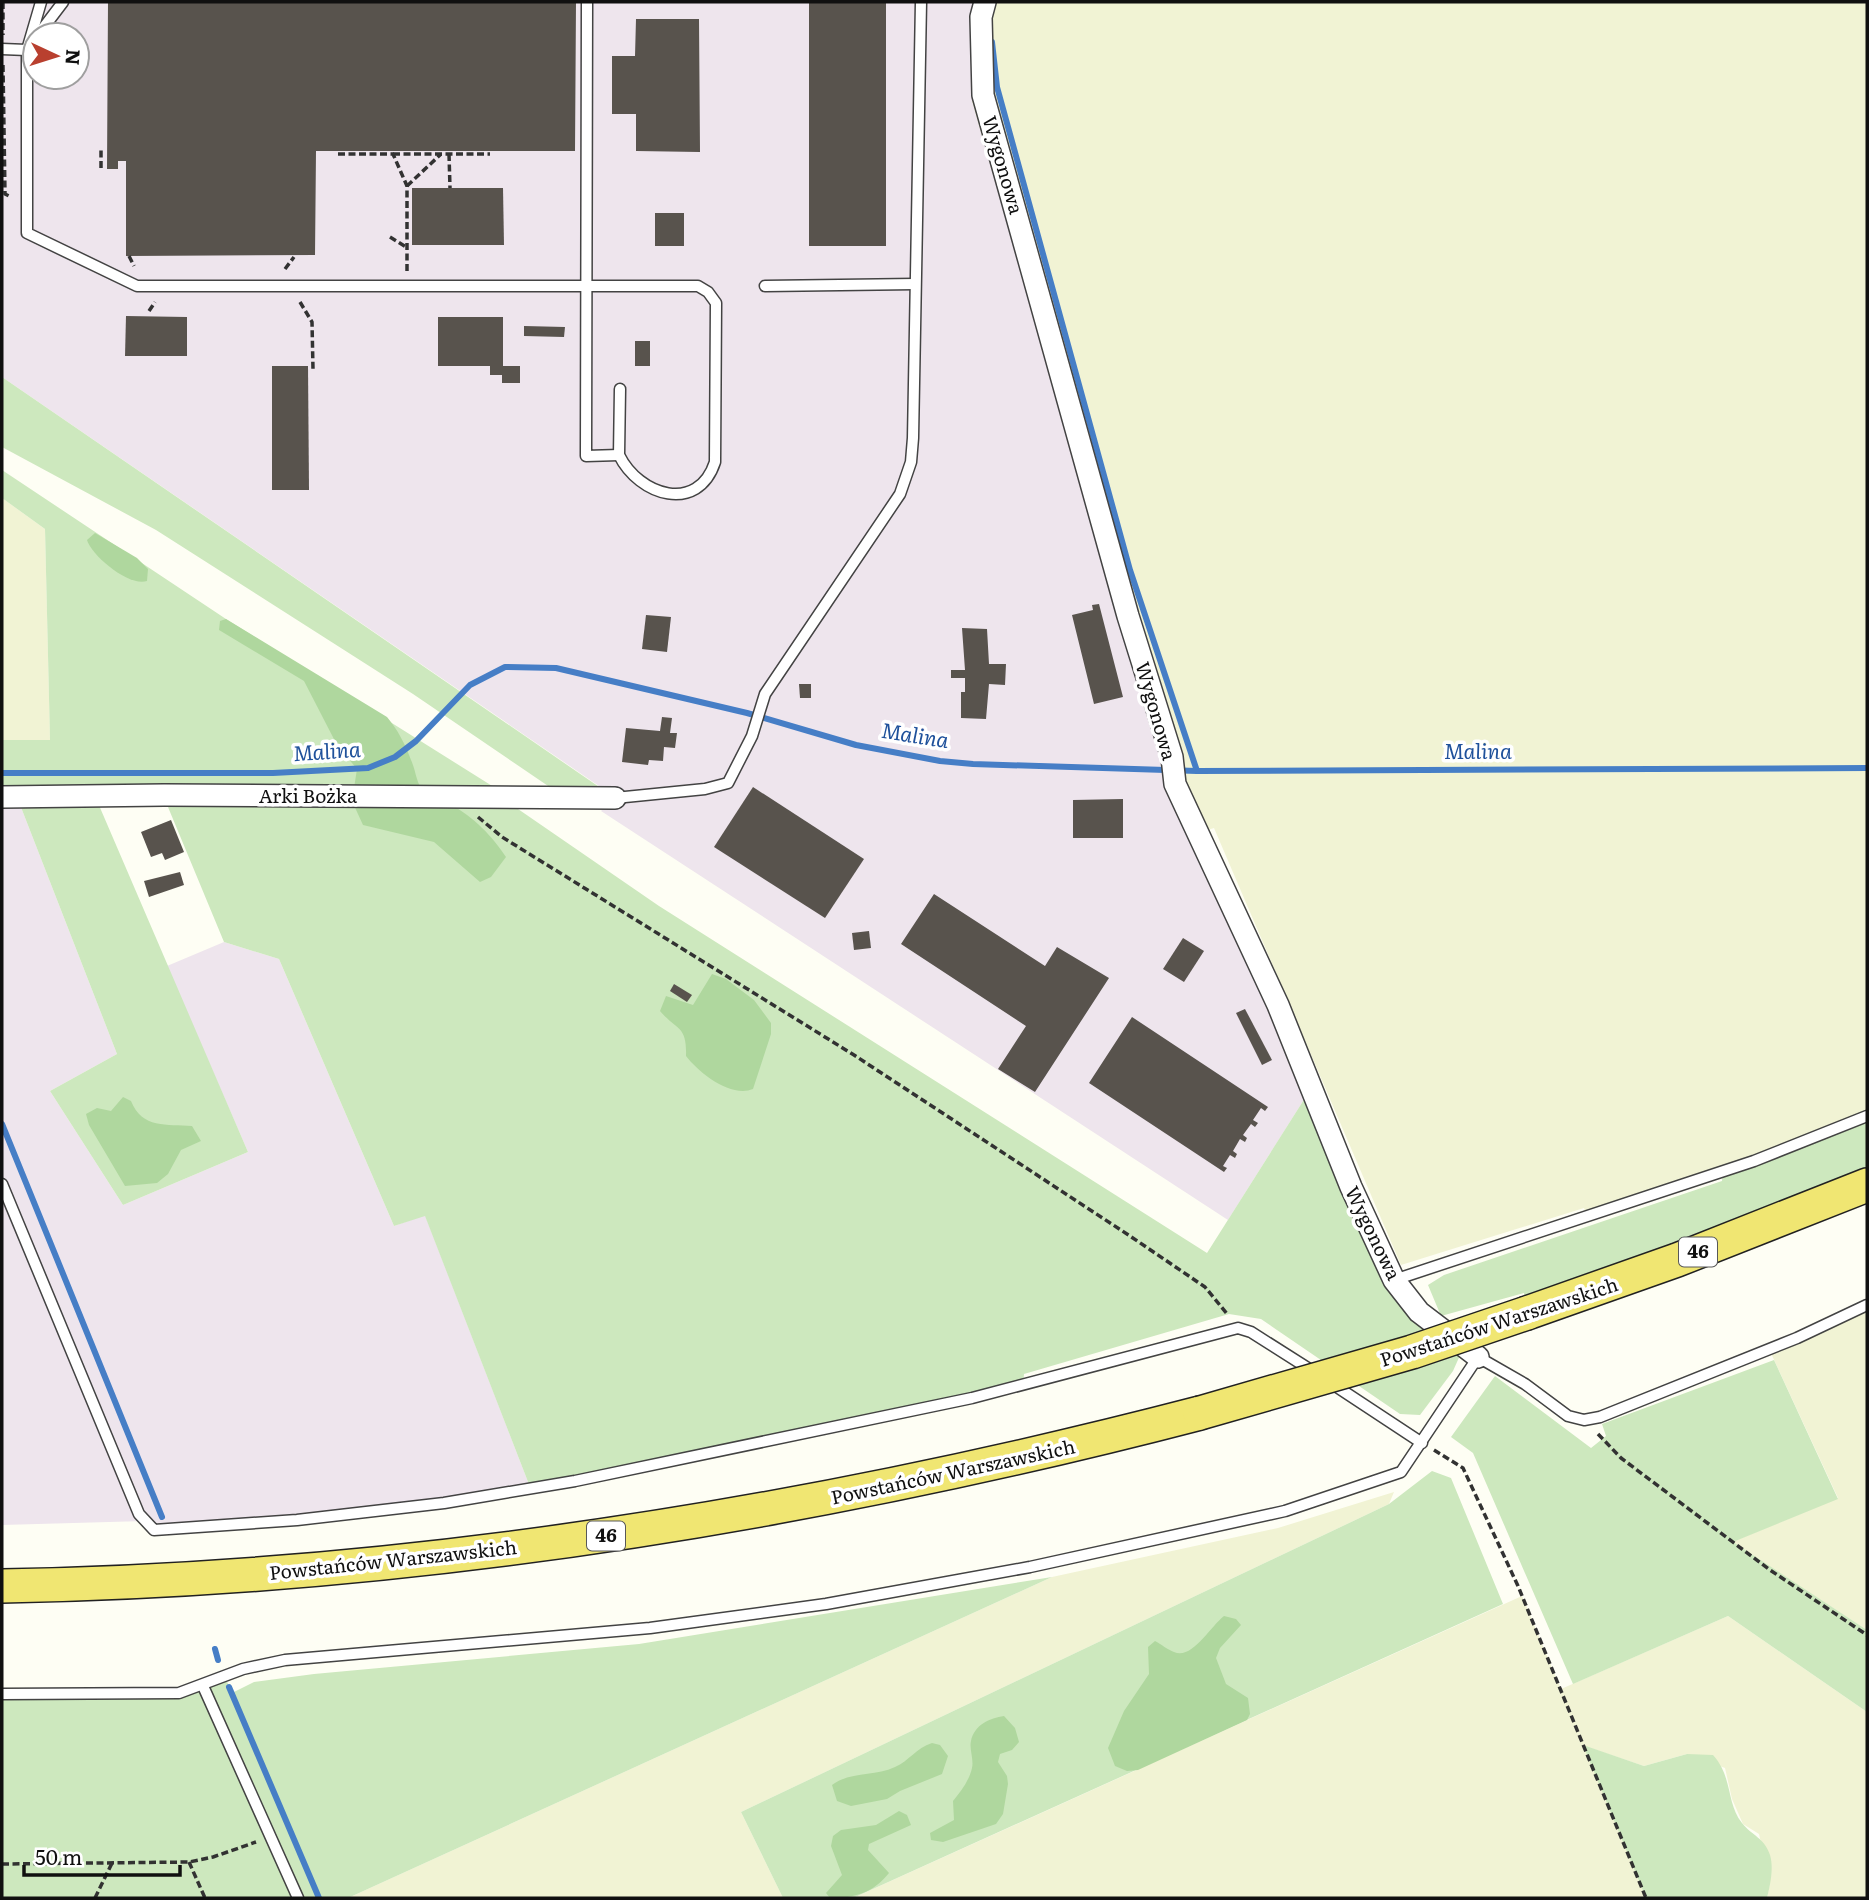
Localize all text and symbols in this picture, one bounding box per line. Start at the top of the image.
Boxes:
north arrow [21,21,91,91]
text: N [59,48,88,66]
street label: Wygonowa [977,112,1032,218]
street label: Wygonowa [1130,658,1185,764]
water label: Malina [879,713,951,754]
water label: Malina [292,732,362,767]
water label: Malina [1444,734,1512,765]
street label: Arki Bożka [259,781,358,809]
street label: Wygonowa [1339,1181,1409,1285]
road number: 46 [1679,1238,1717,1266]
street label: Powstańców Warszawskich [1376,1269,1621,1373]
street label: Powstańców Warszawskich [828,1431,1077,1511]
road number: 46 [587,1521,625,1550]
street label: Powstańców Warszawskich [268,1532,518,1586]
scale bar [24,1834,180,1878]
text: 50 m [35,1840,82,1871]

